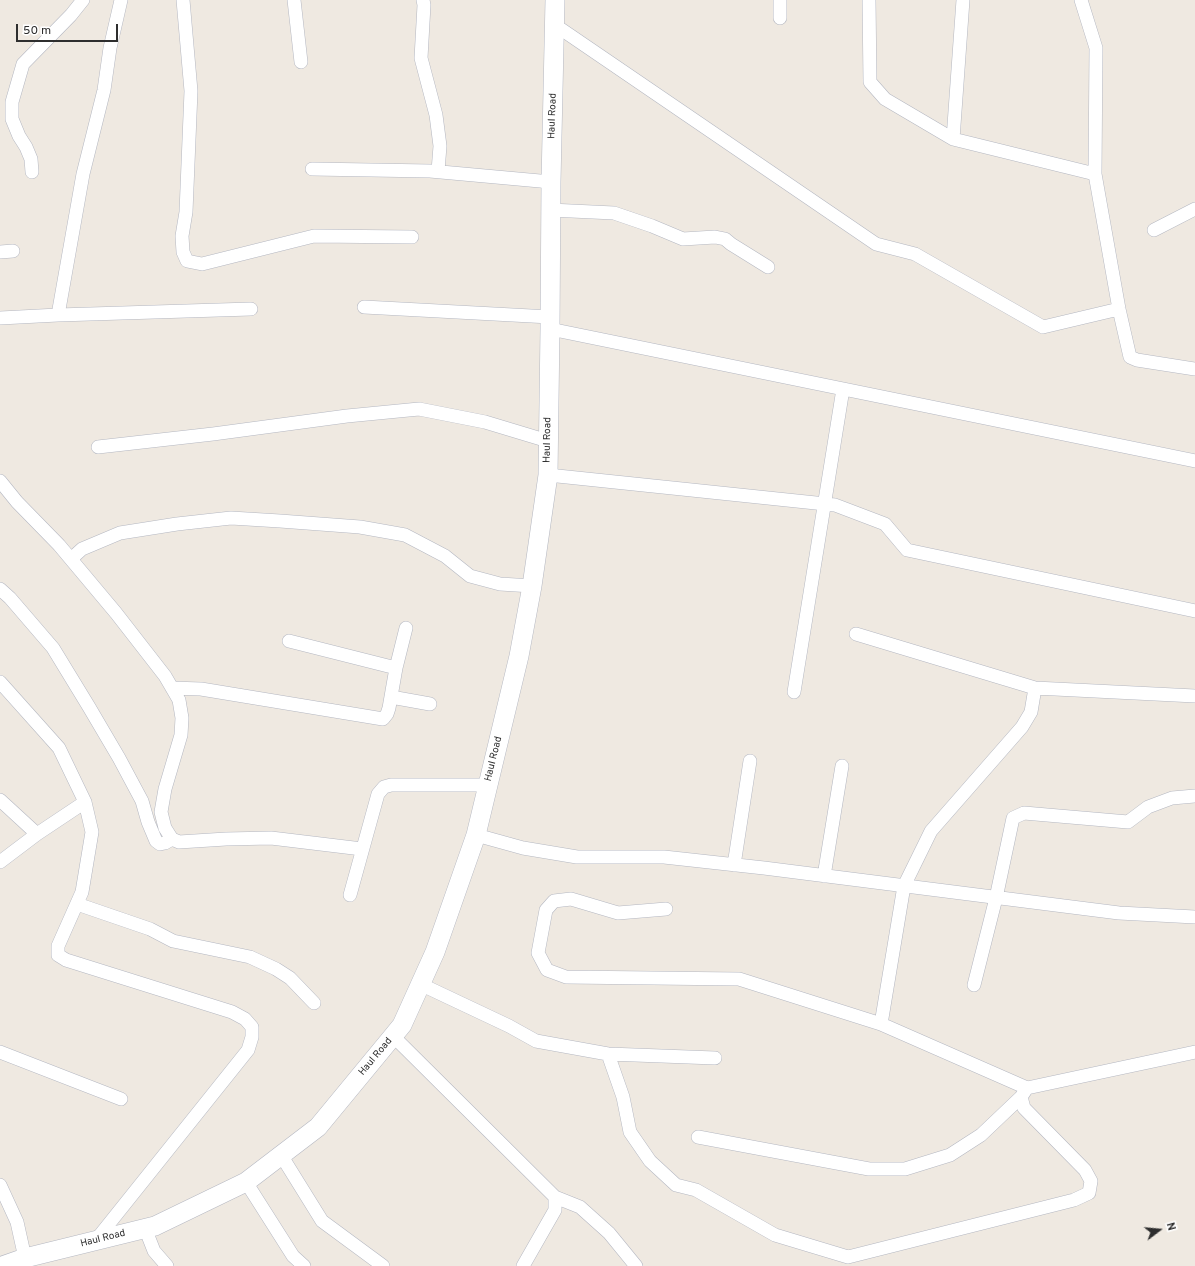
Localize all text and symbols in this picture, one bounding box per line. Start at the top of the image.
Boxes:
scale bar [18,16,120,42]
text: 50 m [23,23,51,39]
street label: Haul Road [546,93,560,139]
street label: Haul Road [542,417,554,463]
street label: Haul Road [483,735,505,783]
street label: Haul Road [357,1036,395,1078]
north arrow [1139,1210,1179,1250]
text: N [1163,1221,1178,1232]
street label: Haul Road [79,1228,127,1250]

